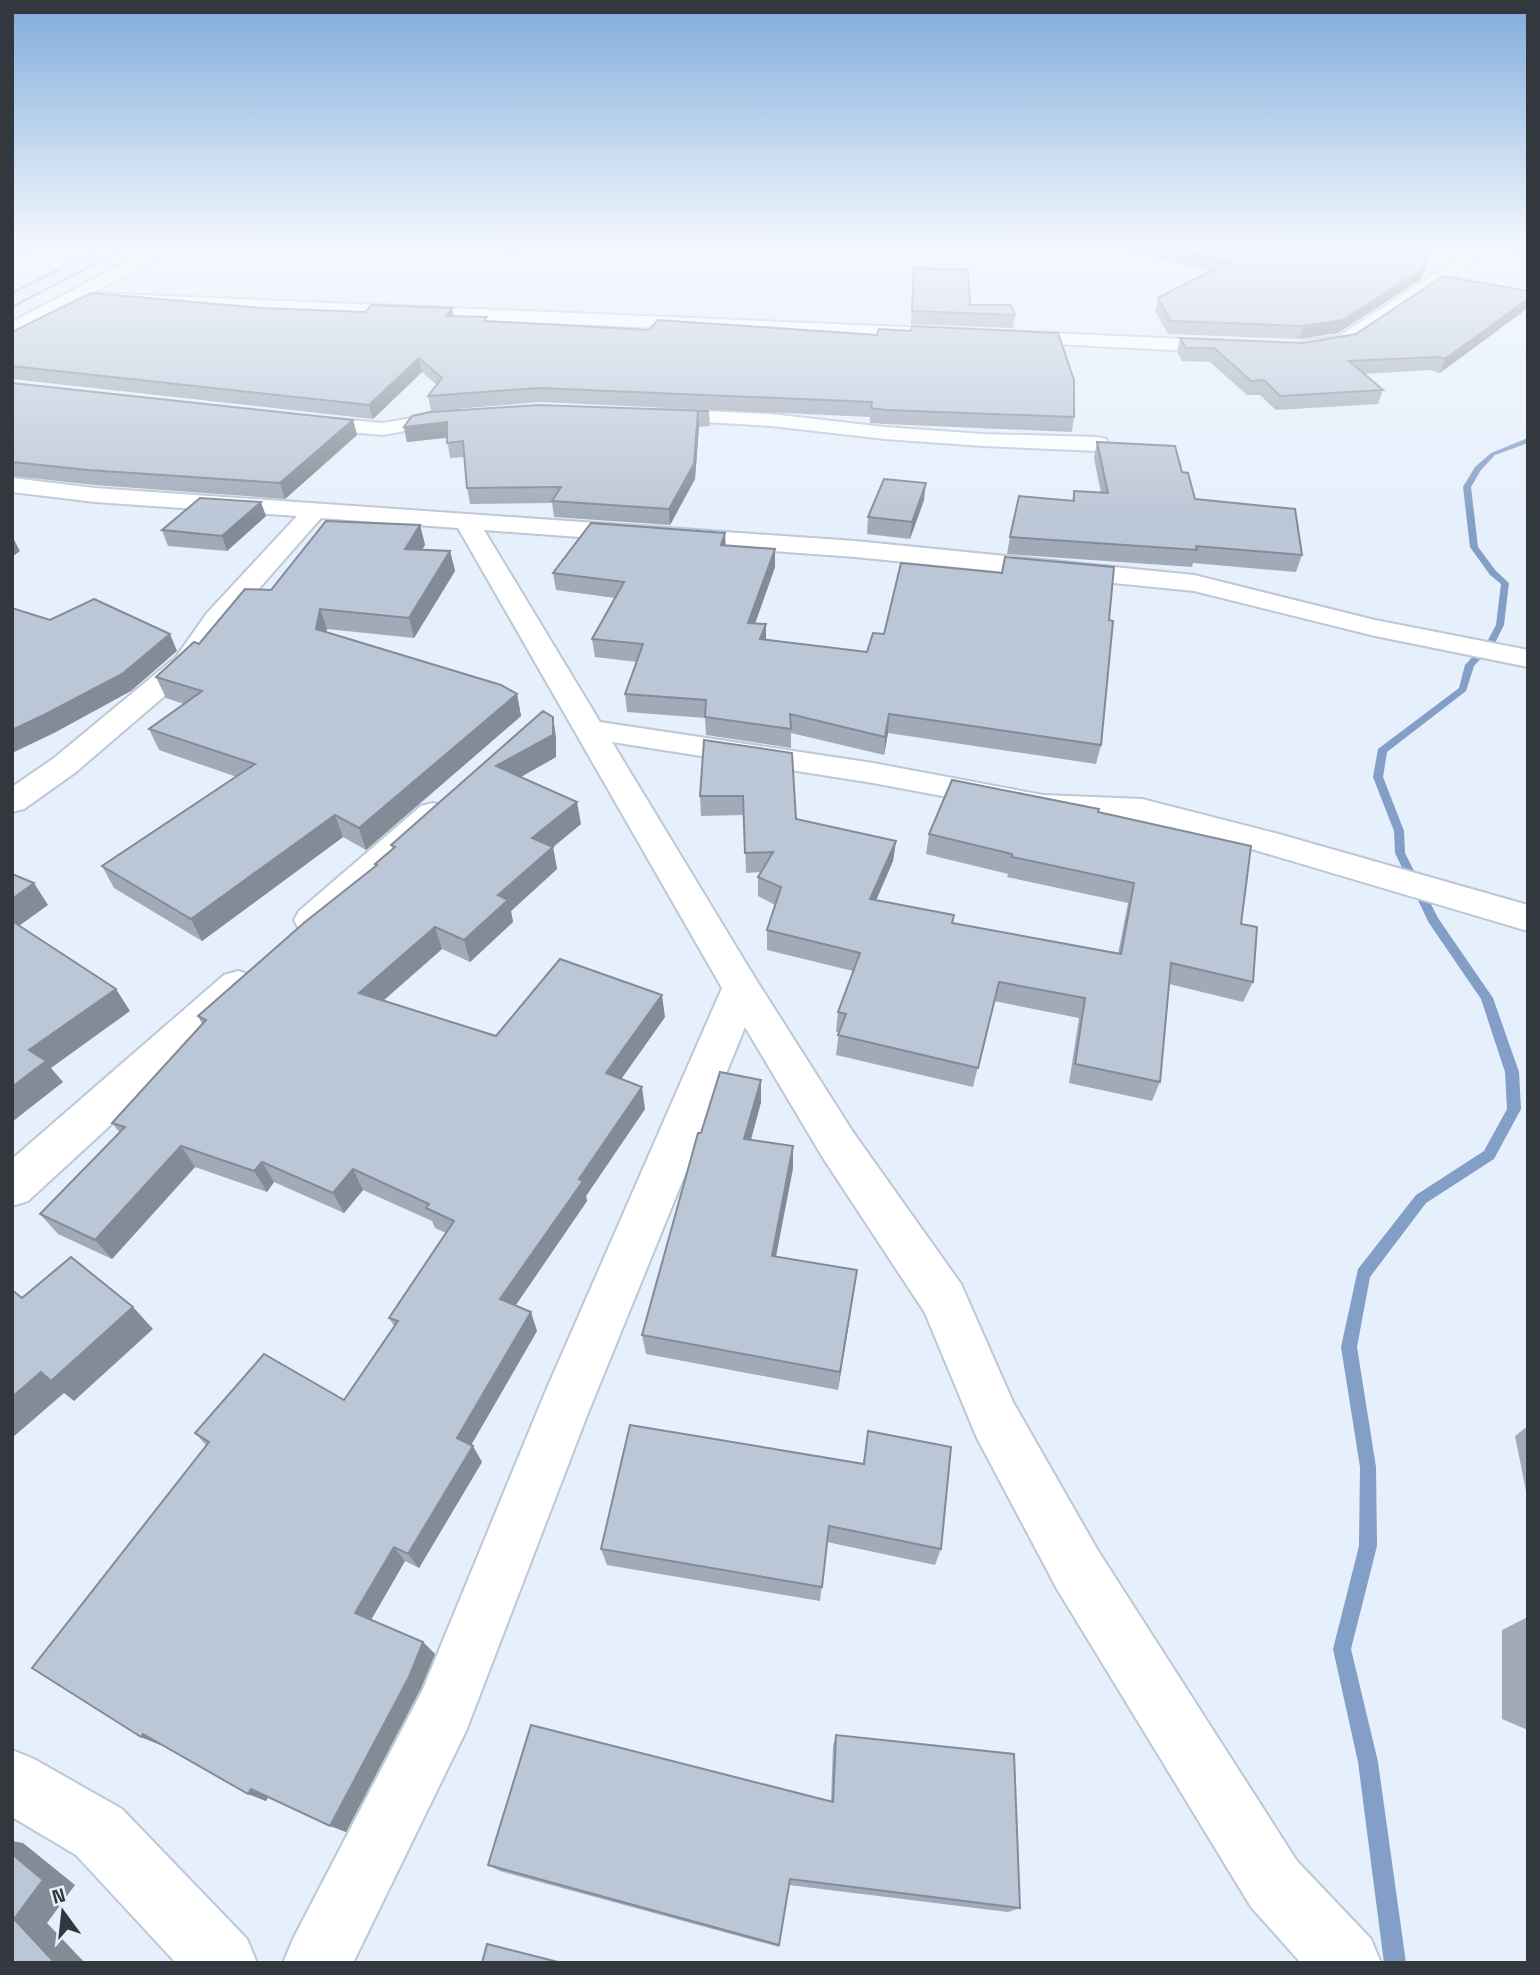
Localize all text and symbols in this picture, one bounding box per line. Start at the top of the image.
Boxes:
north arrow [28,1877,98,1947]
text: N [49,1882,68,1910]

